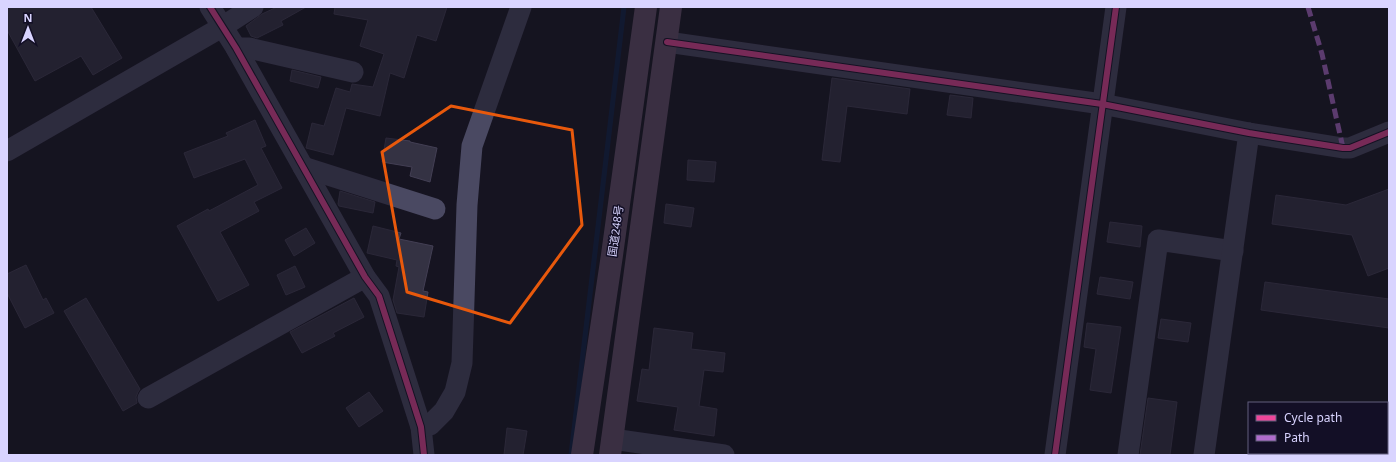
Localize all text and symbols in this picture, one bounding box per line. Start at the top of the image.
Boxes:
north arrow [8,8,48,48]
text: N [24,10,32,25]
street label: 国道248号 [604,204,626,258]
legend [1248,402,1388,454]
text: Cycle path [1284,409,1342,426]
text: Path [1284,429,1310,446]

